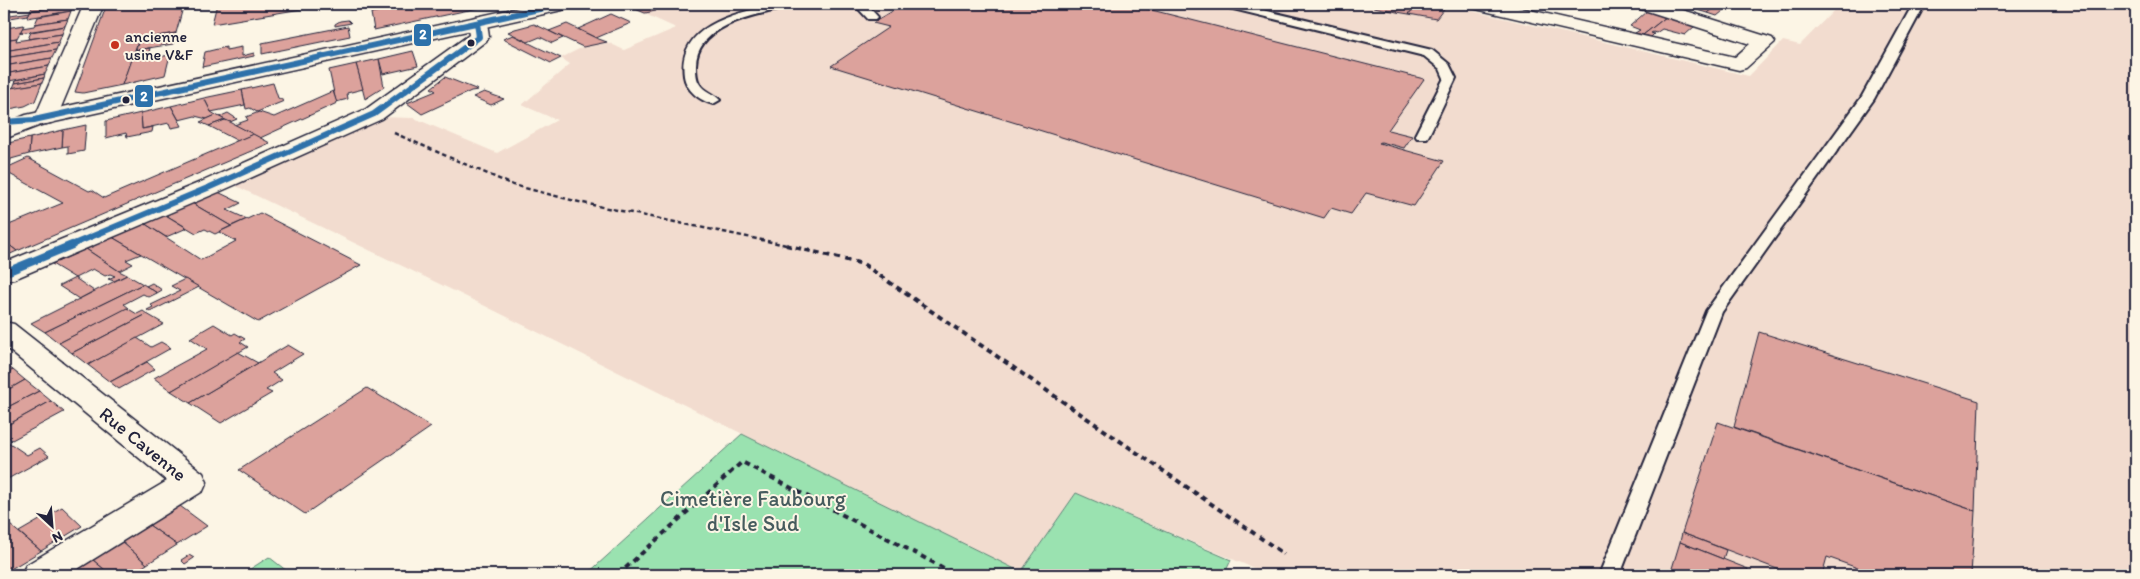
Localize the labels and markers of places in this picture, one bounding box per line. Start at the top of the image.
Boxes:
place label: ancienne usine V&F [125,27,194,64]
unlabelled marker [466,38,476,48]
marker: ancienne usine V&F [109,39,121,51]
unlabelled marker [121,95,131,105]

